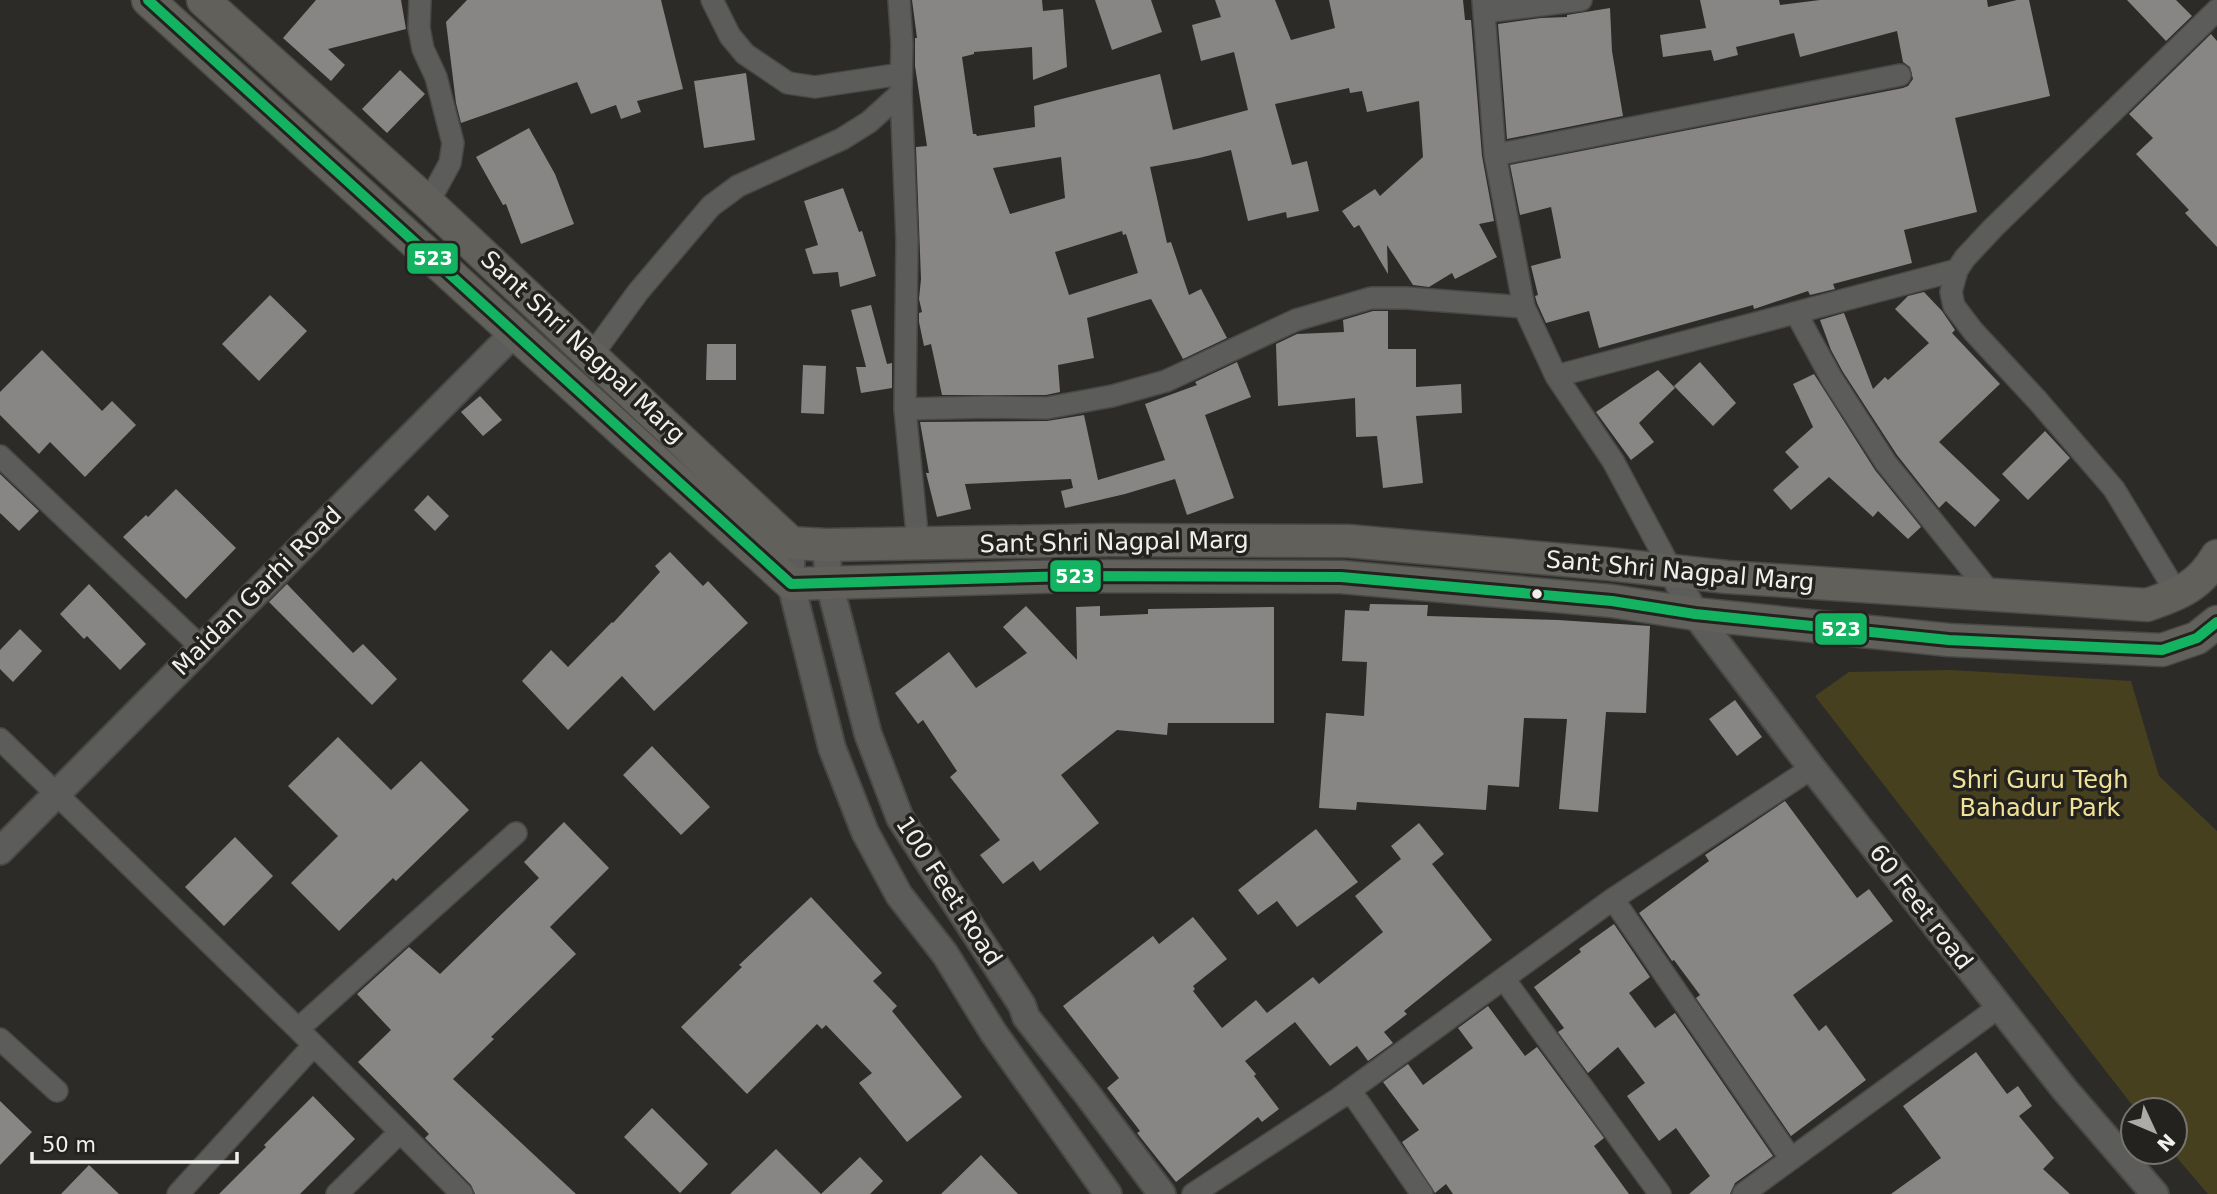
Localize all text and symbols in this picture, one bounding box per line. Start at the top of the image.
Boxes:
line badge: 523 [406,242,459,275]
street label: Sant Shri Nagpal Marg [475,245,691,449]
text: 523 [413,247,453,269]
street label: Maidan Garhi Road [167,501,347,681]
street label: Sant Shri Nagpal Marg [979,526,1249,558]
street label: Sant Shri Nagpal Marg [1545,545,1815,597]
line badge: 523 [1049,559,1102,593]
text: 523 [1055,565,1095,587]
unlabelled marker [1530,587,1544,601]
line badge: 523 [1814,612,1868,646]
text: 523 [1821,618,1861,640]
park label: Shri Guru Tegh Bahadur Park [1952,766,2128,822]
street label: 100 Feet Road [890,811,1008,971]
street label: 60 Feet road [1863,839,1979,975]
north arrow [2119,1096,2189,1166]
scale bar [32,1120,236,1164]
text: N [2153,1129,2180,1156]
text: 50 m [42,1133,96,1157]

